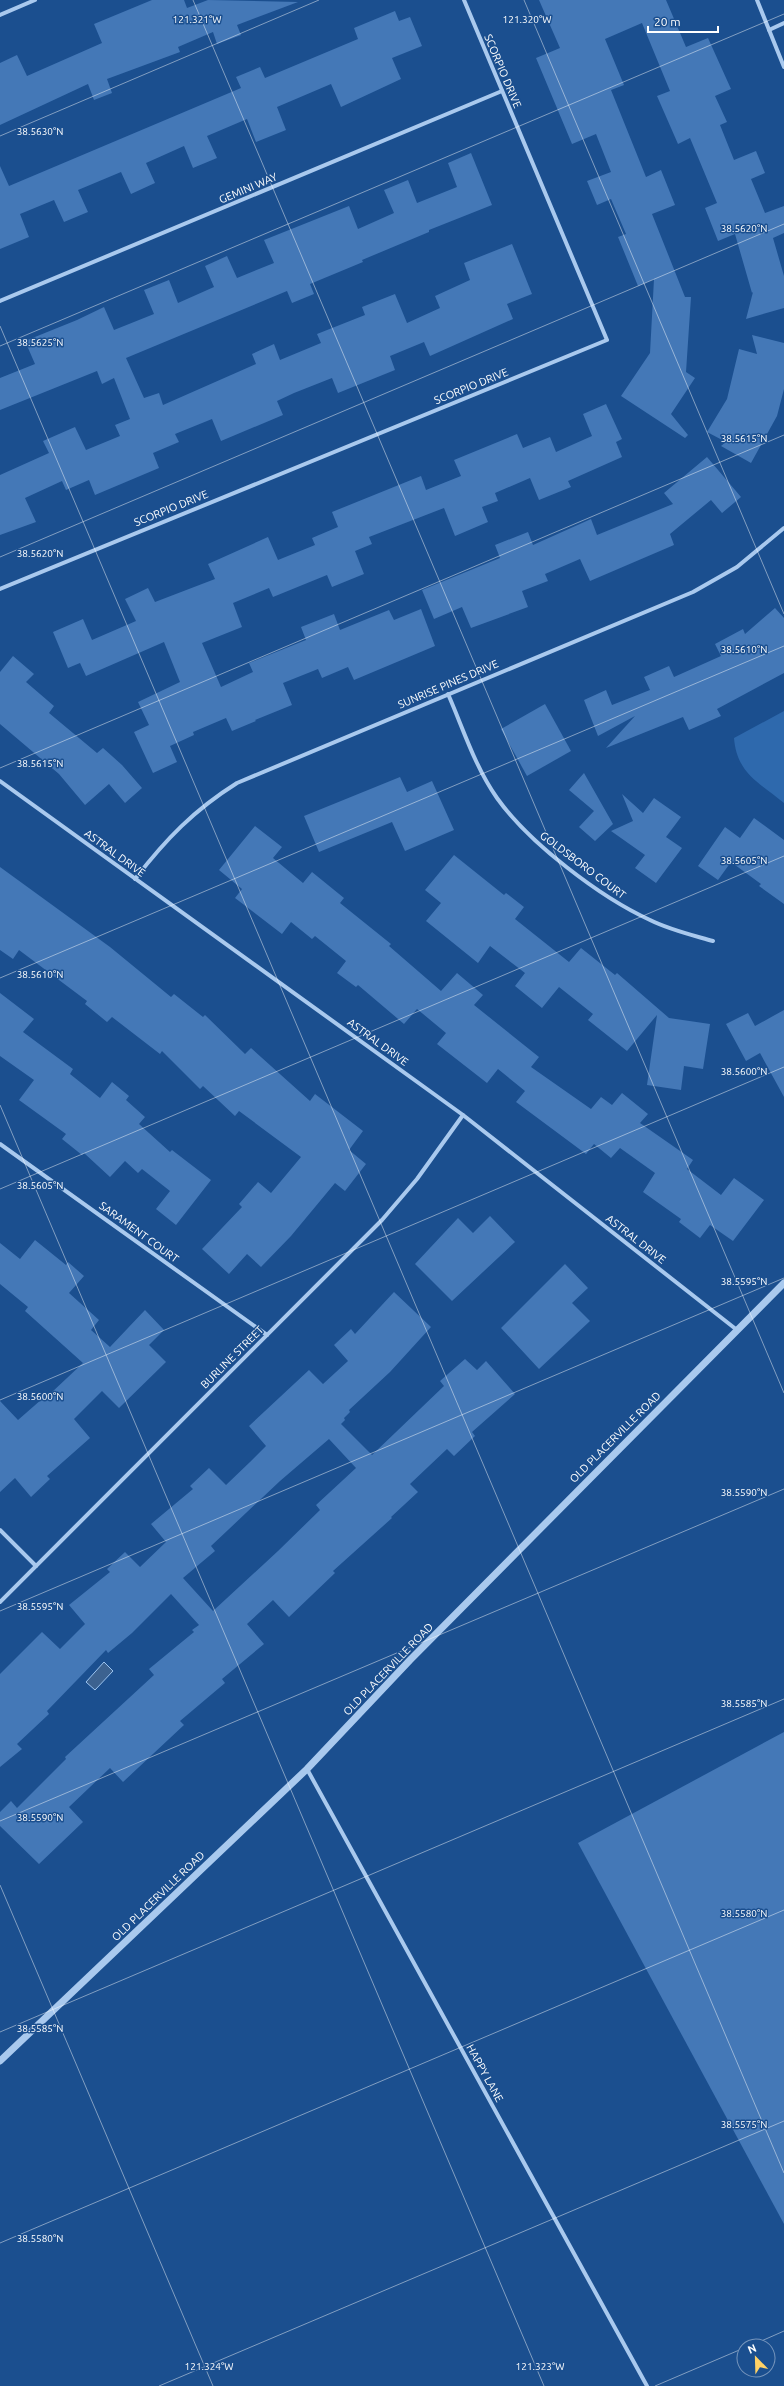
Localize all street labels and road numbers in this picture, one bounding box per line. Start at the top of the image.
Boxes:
street label: SCORPIO DRIVE [482,32,524,110]
street label: GEMINI WAY [217,170,279,206]
street label: SCORPIO DRIVE [432,366,510,406]
street label: SCORPIO DRIVE [132,488,210,528]
street label: SUNRISE PINES DRIVE [396,657,500,711]
street label: ASTRAL DRIVE [82,827,148,879]
street label: GOLDSBORO COURT [538,829,628,901]
street label: ASTRAL DRIVE [345,1016,411,1068]
street label: SARAMENT COURT [97,1199,181,1265]
street label: ASTRAL DRIVE [604,1212,668,1266]
street label: BURLINE STREET [198,1323,266,1391]
street label: OLD PLACERVILLE ROAD [567,1389,663,1485]
street label: OLD PLACERVILLE ROAD [341,1620,435,1718]
street label: OLD PLACERVILLE ROAD [109,1849,207,1943]
street label: HAPPY LANE [464,2042,506,2104]

